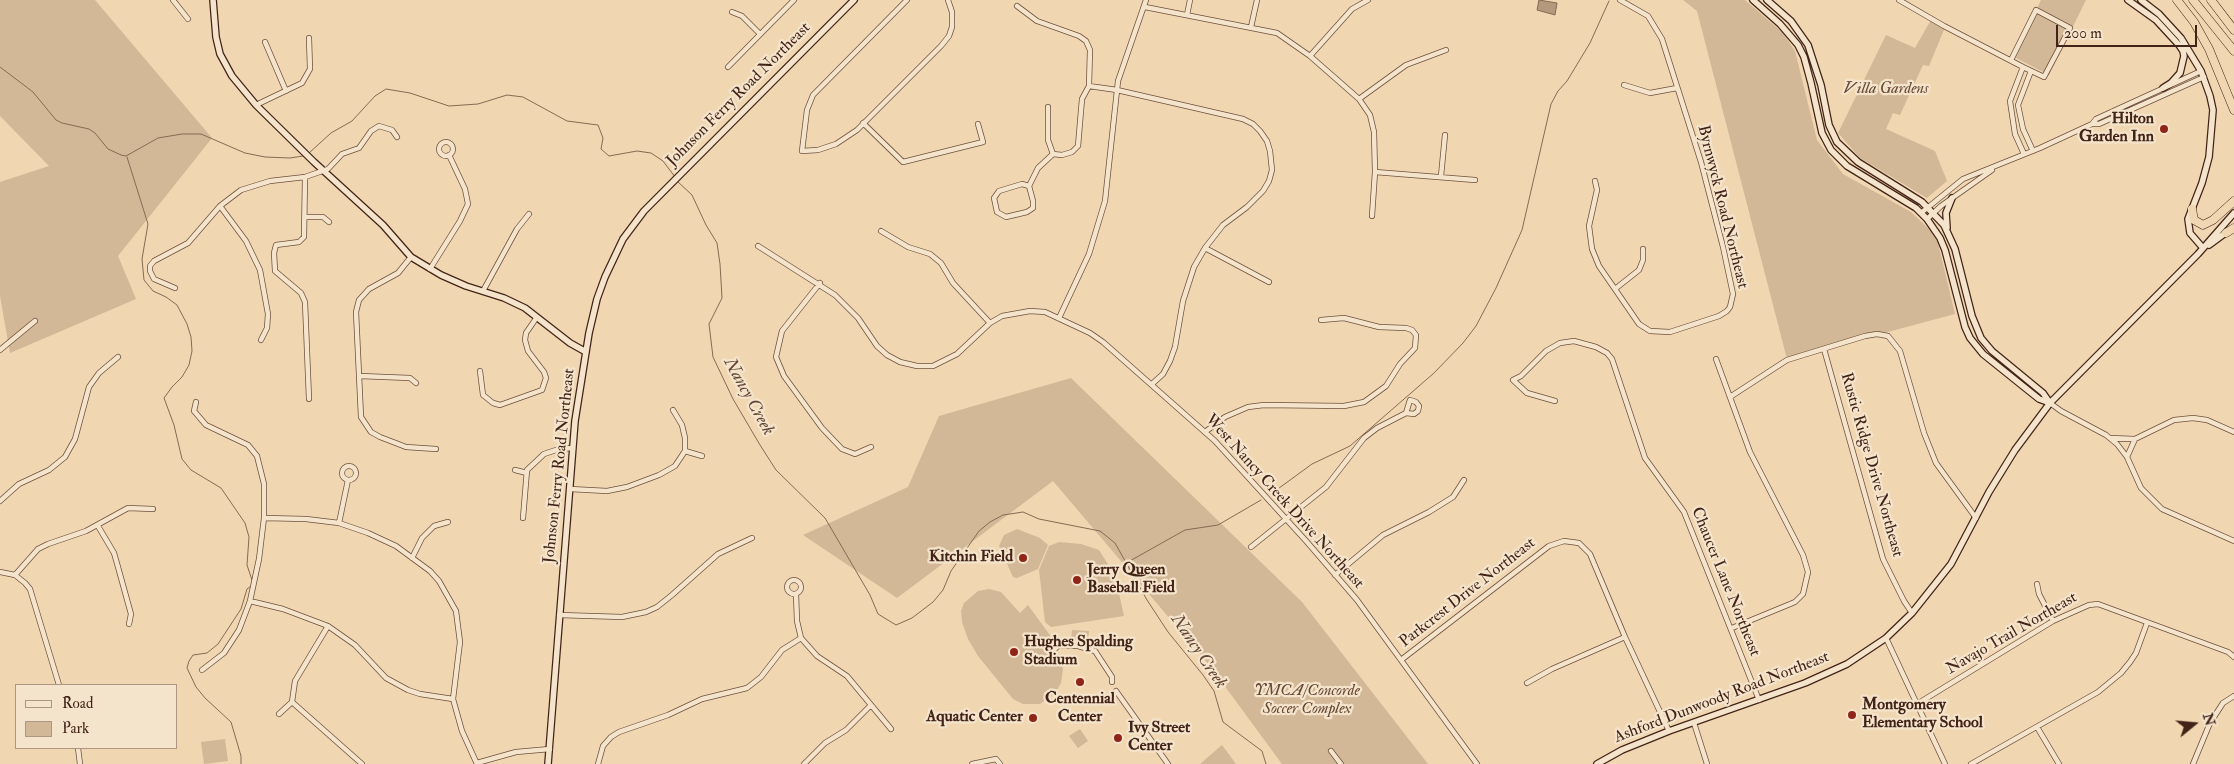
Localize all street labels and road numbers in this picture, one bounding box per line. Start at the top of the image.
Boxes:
street label: Johnson Ferry Road Northeast [663,19,815,171]
street label: Byrnwyck Road Northeast [1692,123,1752,291]
street label: Johnson Ferry Road Northeast [540,368,580,564]
street label: Rustic Ridge Drive Northeast [1835,371,1907,559]
street label: West Nancy Creek Drive Northeast [1201,411,1367,593]
street label: Chaucer Lane Northeast [1686,505,1764,659]
street label: Parkcrest Drive Northeast [1396,534,1540,652]
street label: Navajo Trail Northeast [1943,589,2081,679]
street label: Ashford Dunwoody Road Northeast [1612,648,1832,748]

